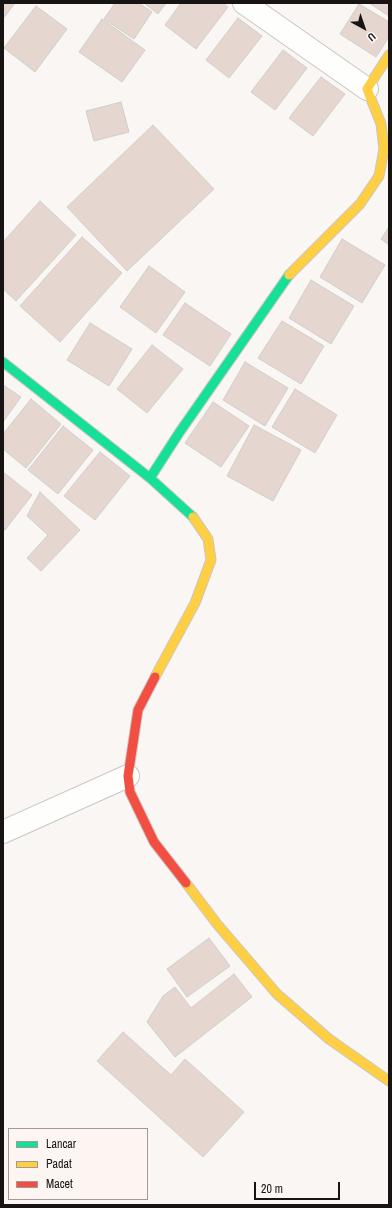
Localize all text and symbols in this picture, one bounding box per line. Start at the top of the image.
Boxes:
north arrow [344,8,384,48]
text: U [365,30,379,45]
legend [8,1128,148,1200]
text: Lancar [46,1136,76,1152]
text: Padat [46,1156,72,1172]
scale bar [256,1174,342,1200]
text: Macet [46,1176,73,1192]
text: 20 m [261,1181,283,1197]

